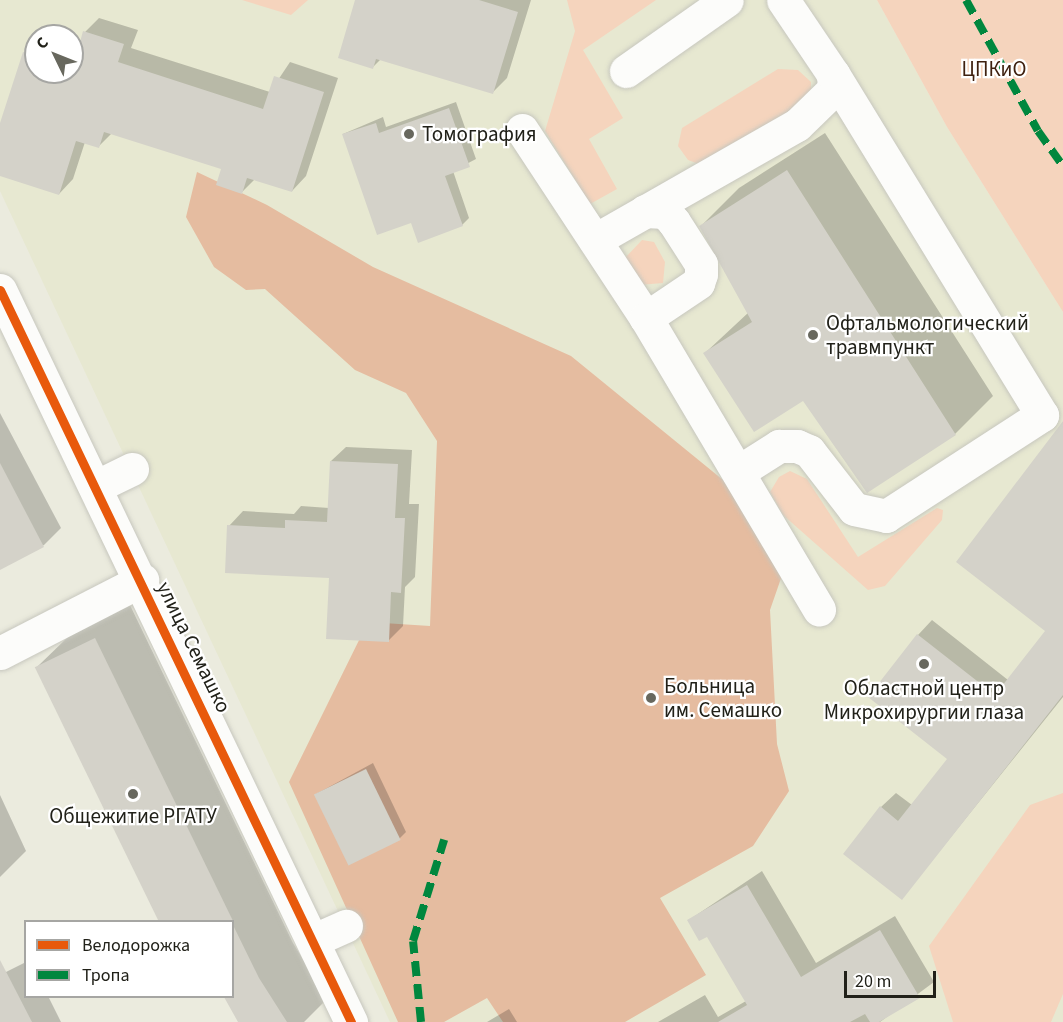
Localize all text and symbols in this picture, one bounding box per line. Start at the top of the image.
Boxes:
north arrow [24,24,84,84]
text: С [31,32,54,54]
park label: ЦПКиО [962,56,1026,82]
place label: Томография [422,121,537,147]
marker: Томография [400,125,418,143]
place label: Офтальмологический травмпункт [826,310,1029,360]
marker: Офтальмологический травмпункт [804,326,822,344]
street label: улица Семашко [151,577,237,717]
marker: Областной центр Микрохирургии глаза [915,655,933,673]
place label: Больница им. Семашко [664,673,782,723]
place label: Областной центр Микрохирургии глаза [824,675,1024,725]
marker: Больница им. Семашко [642,689,660,707]
marker: Общежитие РГАТУ [126,787,140,801]
place label: Общежитие РГАТУ [49,803,217,829]
legend [24,920,234,998]
text: Велодорожка [82,933,190,958]
scale bar [847,959,938,997]
text: Тропа [82,963,130,988]
text: 20 m [855,969,891,994]

